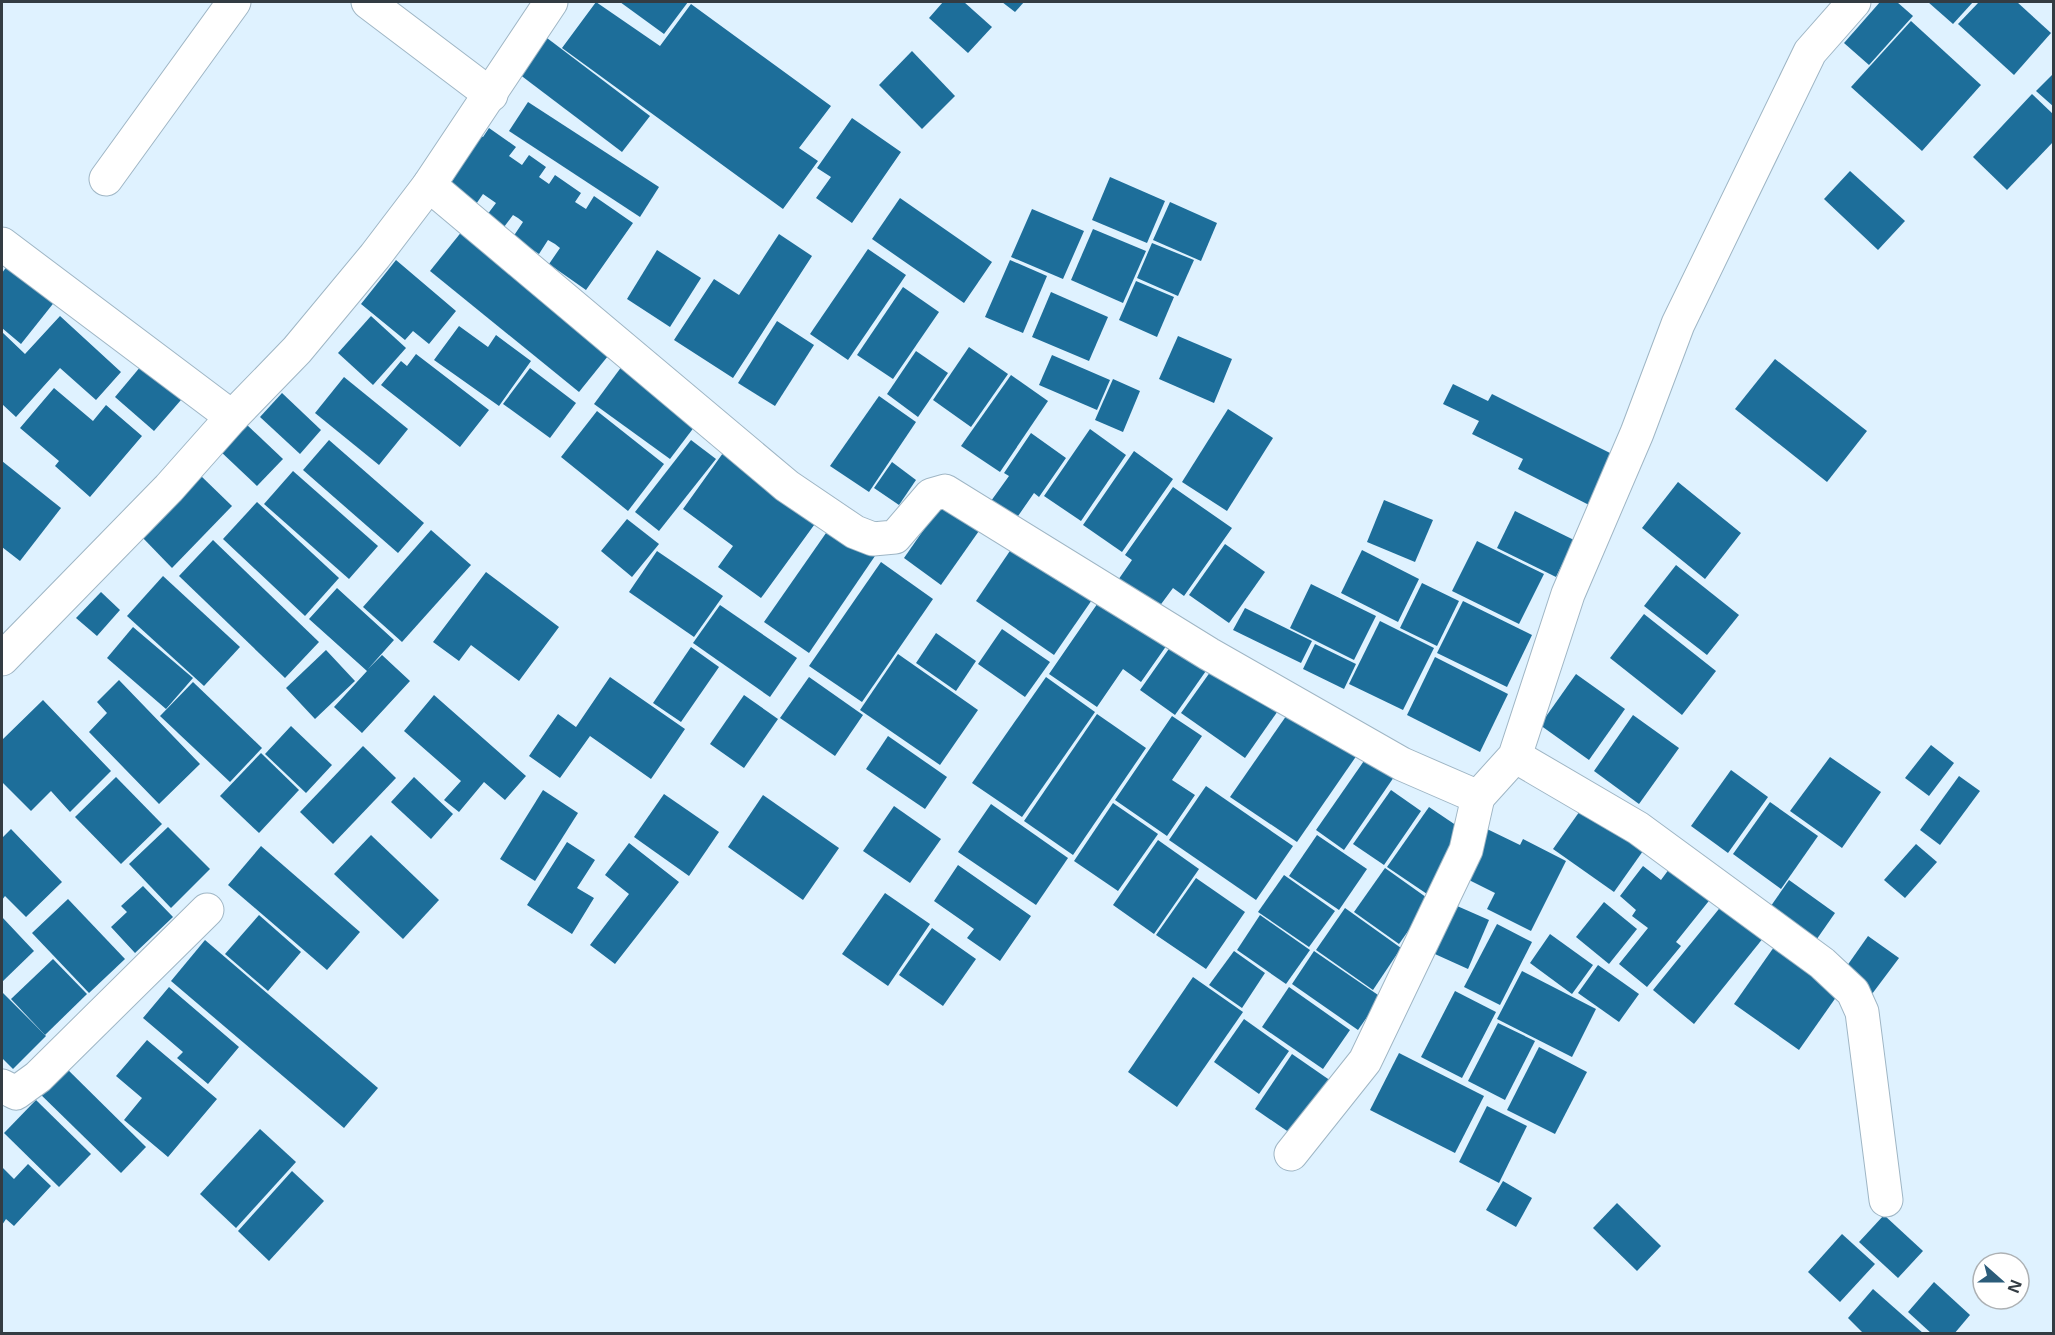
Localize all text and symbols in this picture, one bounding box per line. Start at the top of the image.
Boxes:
north arrow [1971,1251,2031,1311]
text: N [2002,1276,2028,1296]

